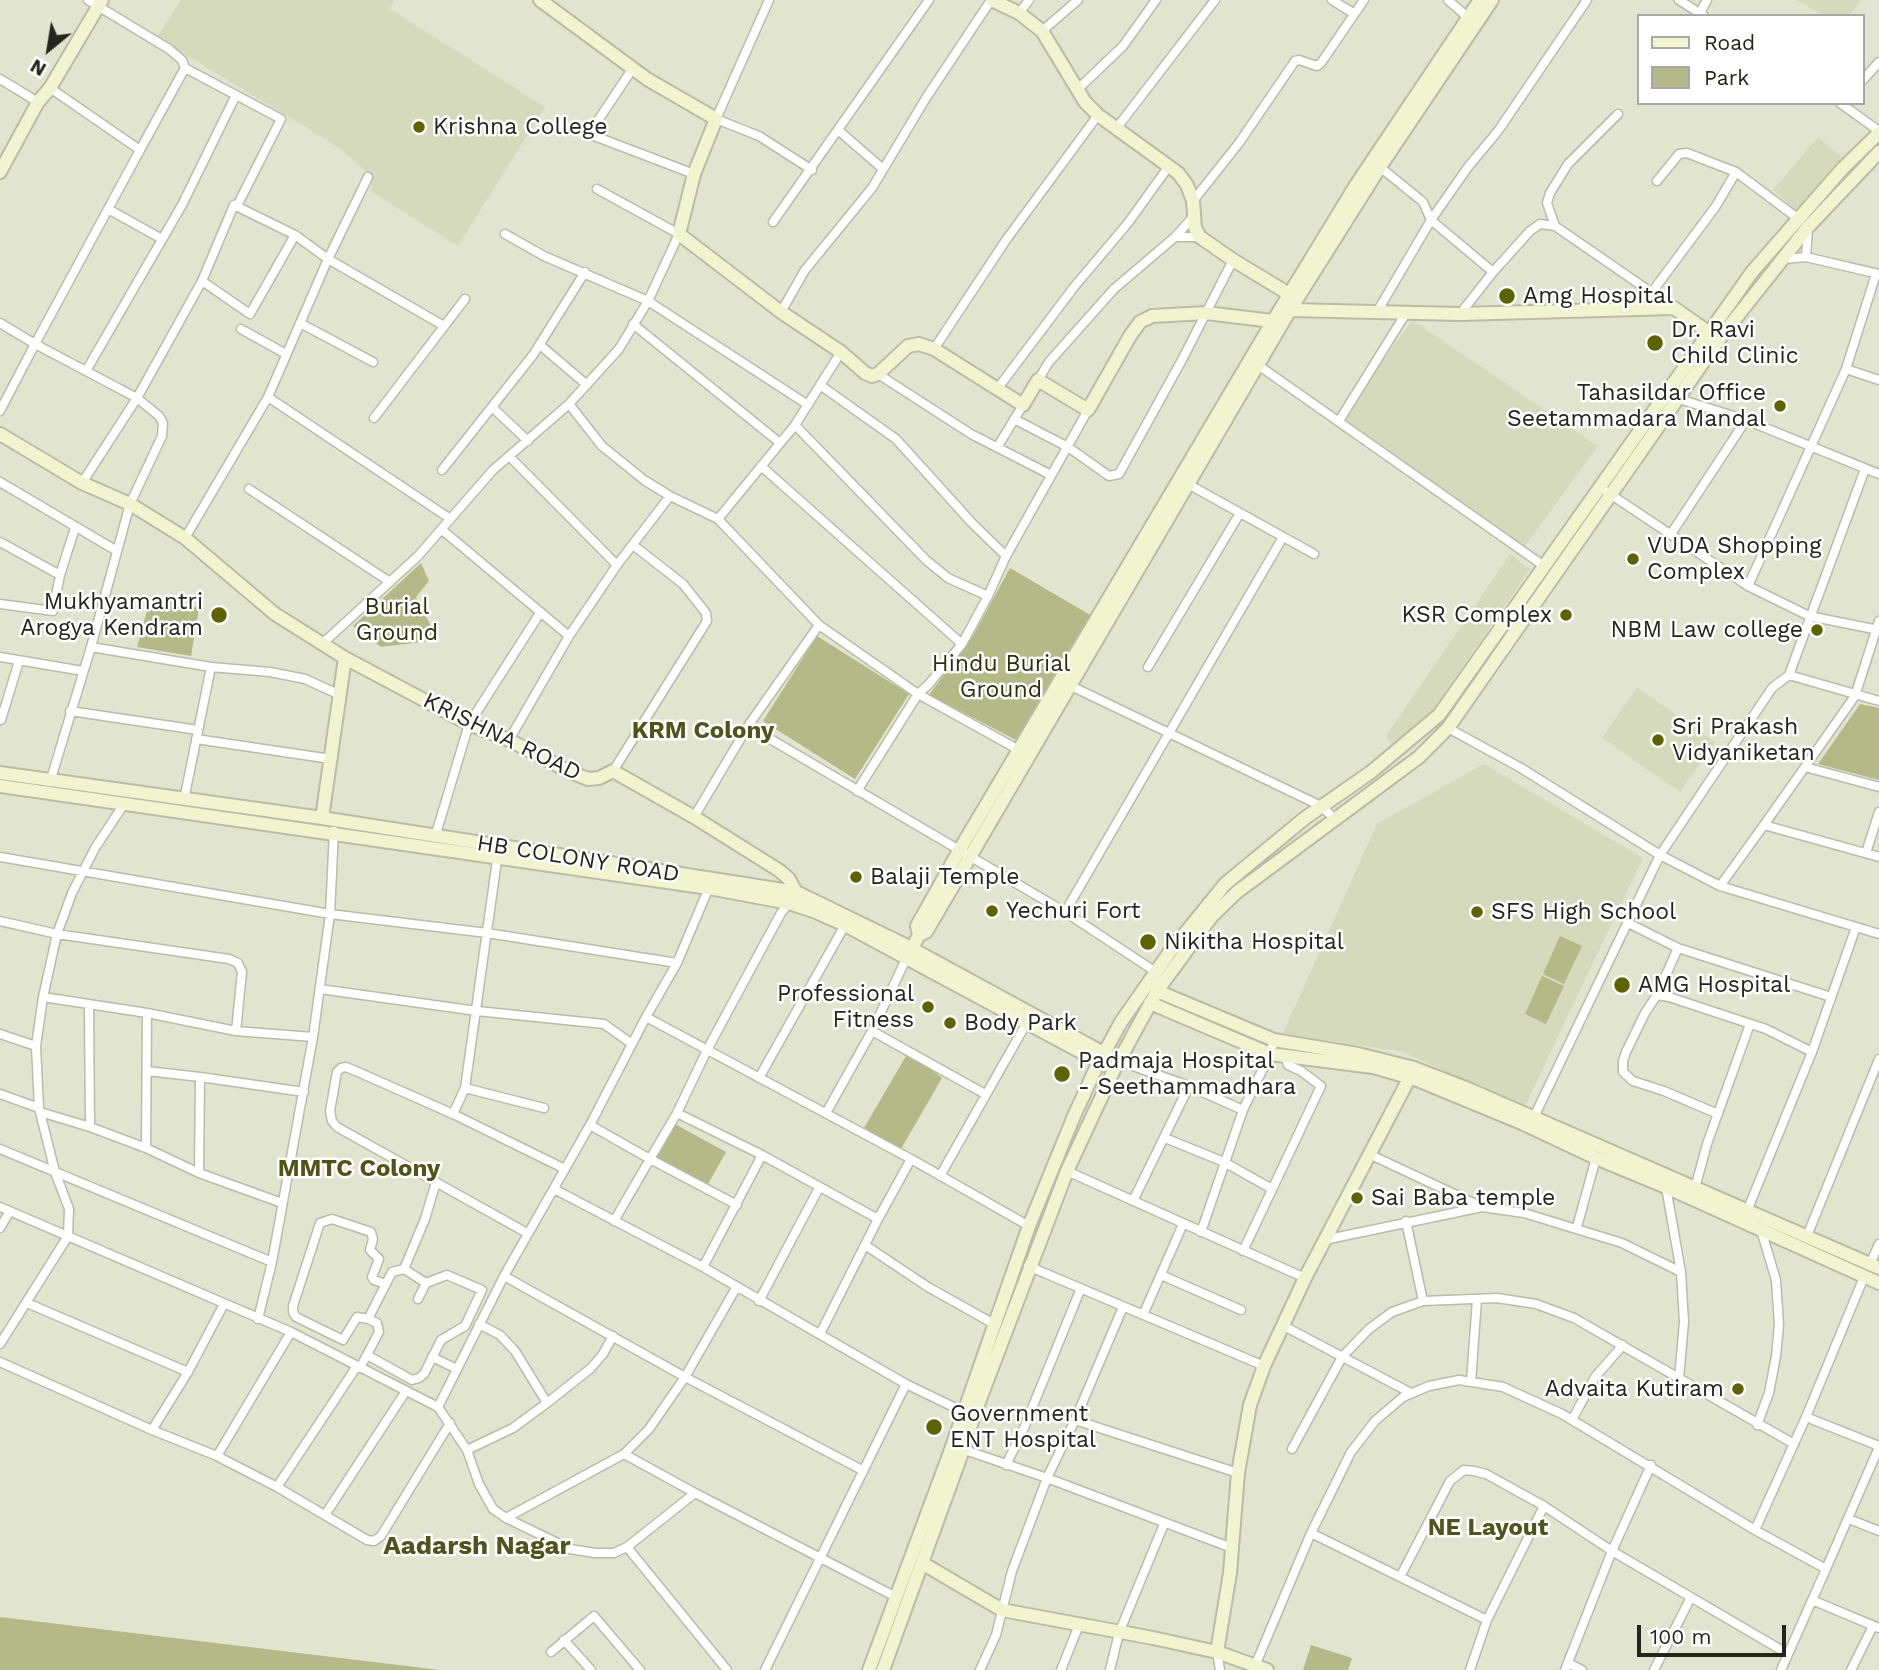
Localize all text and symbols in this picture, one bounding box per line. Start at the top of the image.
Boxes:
north arrow [14,14,84,84]
legend [1638,14,1865,105]
text: Road [1704,30,1755,55]
text: N [26,54,50,81]
text: Park [1704,65,1749,90]
place label: Krishna College [433,113,607,141]
marker: Krishna College [411,119,427,135]
place label: Amg Hospital [1523,282,1673,310]
marker: Amg Hospital [1497,286,1517,306]
place label: Dr. Ravi Child Clinic [1671,316,1799,370]
marker: Dr. Ravi Child Clinic [1645,333,1665,353]
place label: Tahasildar Office Seetammadara Mandal [1507,379,1766,433]
marker: Tahasildar Office Seetammadara Mandal [1772,398,1788,414]
place label: VUDA Shopping Complex [1647,532,1822,586]
marker: VUDA Shopping Complex [1625,551,1641,567]
place label: Mukhyamantri Arogya Kendram [20,588,203,642]
park label: Burial Ground [356,593,438,647]
place label: KSR Complex [1401,601,1552,629]
marker: Mukhyamantri Arogya Kendram [209,605,229,625]
marker: KSR Complex [1558,607,1574,623]
place label: NBM Law college [1610,616,1803,644]
marker: NBM Law college [1809,622,1825,638]
park label: Hindu Burial Ground [932,650,1070,704]
street label: KRISHNA ROAD [419,687,585,787]
place label: Sri Prakash Vidyaniketan [1672,713,1815,767]
district label: KRM Colony [632,717,774,745]
marker: Sri Prakash Vidyaniketan [1650,732,1666,748]
street label: HB COLONY ROAD [475,829,681,889]
place label: Balaji Temple [870,863,1019,891]
marker: Balaji Temple [848,869,864,885]
place label: Yechuri Fort [1006,897,1140,925]
place label: SFS High School [1491,898,1676,926]
marker: Yechuri Fort [984,903,1000,919]
marker: SFS High School [1469,904,1485,920]
place label: Nikitha Hospital [1164,928,1344,956]
marker: Nikitha Hospital [1138,932,1158,952]
place label: AMG Hospital [1638,971,1790,999]
marker: AMG Hospital [1612,975,1632,995]
place label: Professional Fitness [777,980,914,1034]
marker: Professional Fitness [920,999,936,1015]
place label: Body Park [964,1009,1076,1037]
marker: Body Park [942,1015,958,1031]
place label: Padmaja Hospital - Seethammadhara [1078,1047,1296,1101]
marker: Padmaja Hospital - Seethammadhara [1052,1064,1072,1084]
district label: MMTC Colony [278,1155,440,1183]
place label: Sai Baba temple [1371,1184,1555,1212]
marker: Sai Baba temple [1349,1190,1365,1206]
place label: Advaita Kutiram [1545,1375,1724,1403]
marker: Advaita Kutiram [1730,1381,1746,1397]
place label: Government ENT Hospital [950,1400,1096,1454]
marker: Government ENT Hospital [924,1417,944,1437]
district label: NE Layout [1428,1514,1548,1542]
district label: Aadarsh Nagar [383,1530,571,1562]
scale bar [1641,1610,1790,1654]
text: 100 m [1650,1624,1712,1649]

